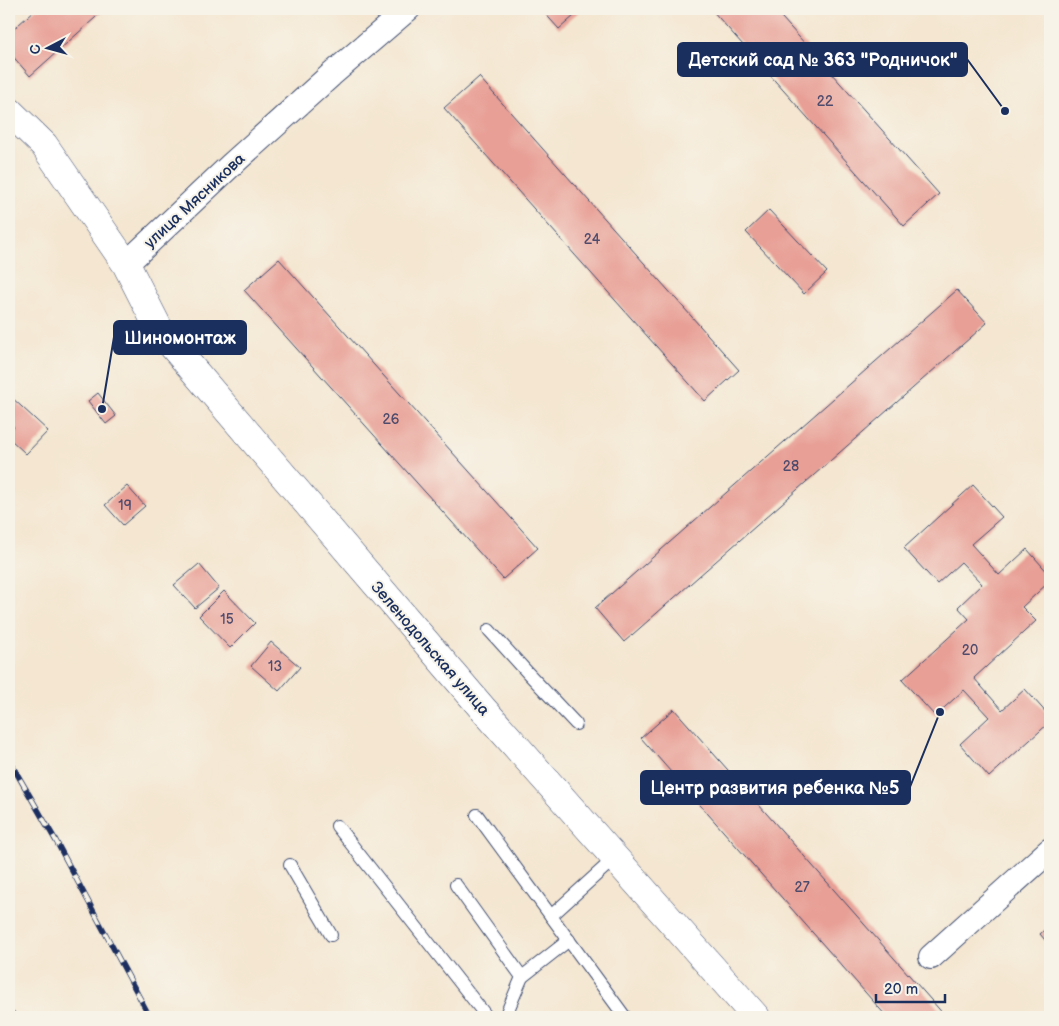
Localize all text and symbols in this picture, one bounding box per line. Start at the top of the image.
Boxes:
north arrow [22,22,72,72]
text: С [27,43,45,55]
callout: Детский сад № 363 "Родничок" [678,43,967,76]
text: Детский сад № 363 "Родничок" [688,50,958,71]
house number: 22 [817,93,834,110]
street label: улица Мясникова [141,149,250,253]
house number: 24 [584,231,601,248]
callout: Шиномонтаж [114,321,246,354]
text: Шиномонтаж [124,328,236,349]
house number: 26 [383,411,400,428]
house number: 28 [783,458,799,475]
house number: 19 [118,497,132,514]
street label: Зеленодольская улица [367,578,494,720]
house number: 15 [220,611,234,628]
house number: 20 [962,642,978,659]
house number: 13 [268,658,282,675]
callout: Центр развития ребенка №5 [641,771,910,804]
text: Центр развития ребенка №5 [651,778,900,799]
house number: 27 [794,879,810,896]
scale bar [876,971,945,1003]
text: 20 m [884,980,918,999]

